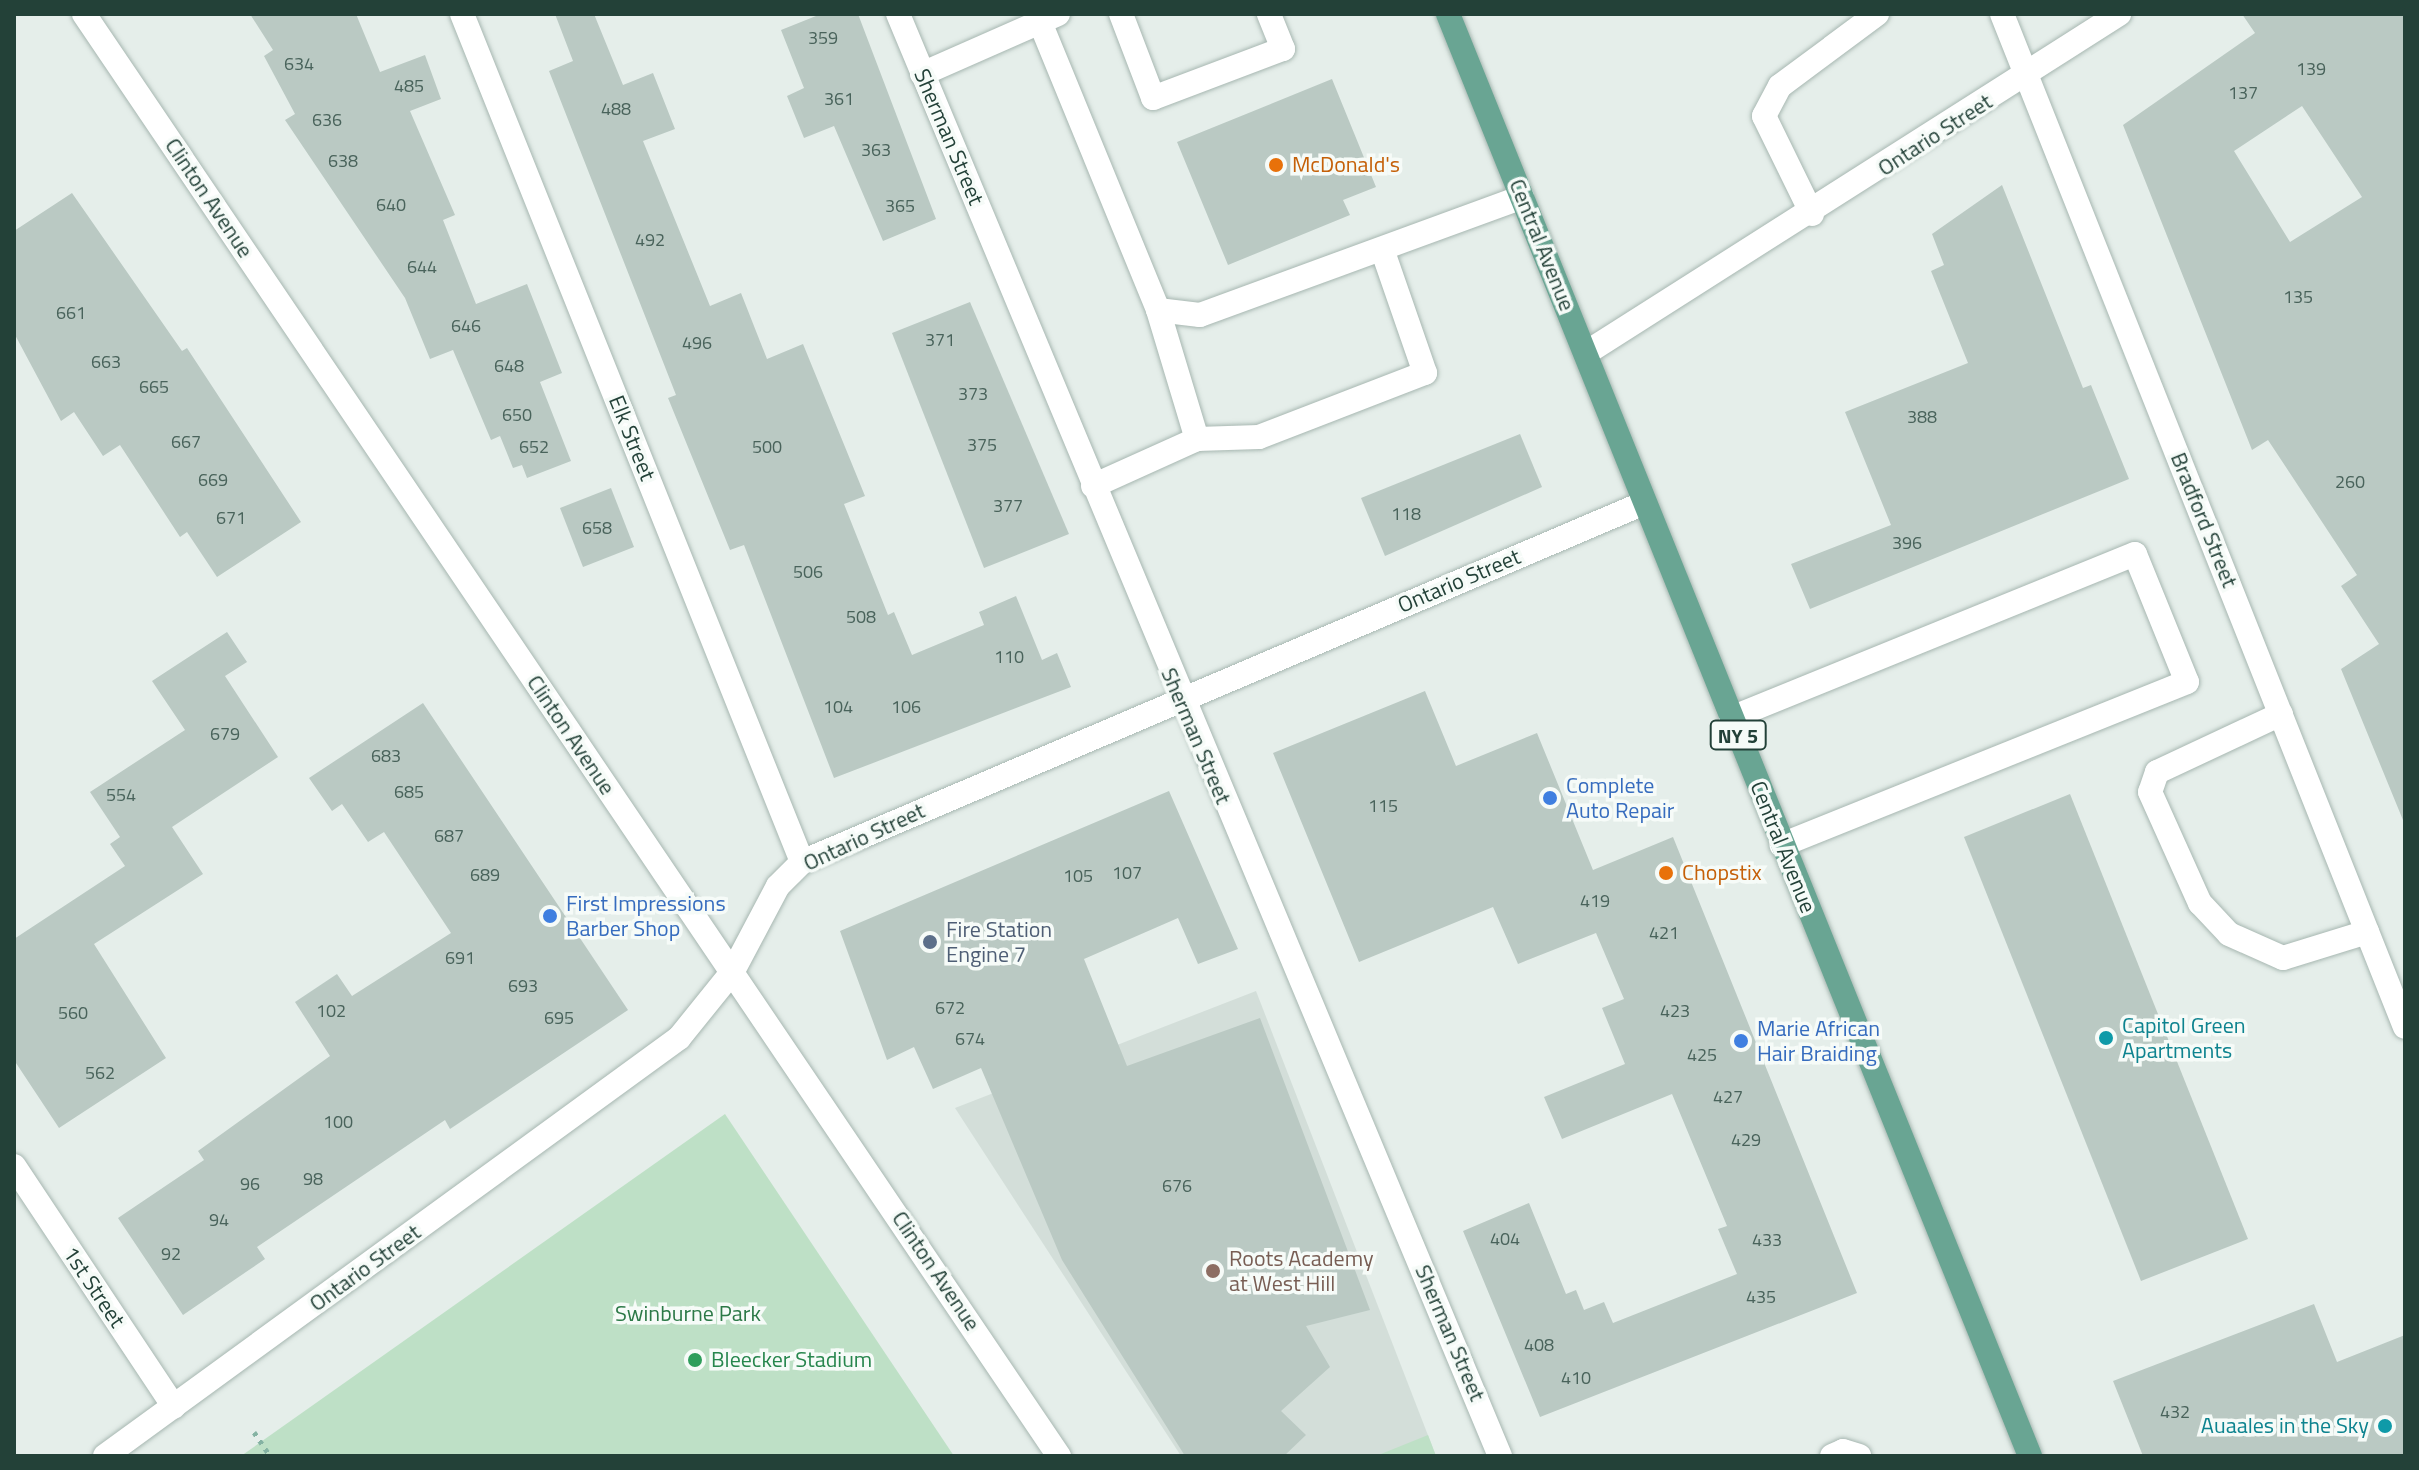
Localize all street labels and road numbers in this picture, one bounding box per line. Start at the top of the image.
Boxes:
street label: Sherman Street [908,65,990,209]
street label: Ontario Street [1873,88,1997,182]
street label: Clinton Avenue [159,133,259,263]
street label: Central Avenue [1504,175,1580,315]
street label: Elk Street [603,392,661,484]
street label: Bradford Street [2165,449,2243,591]
street label: Ontario Street [1394,543,1524,619]
street label: Sherman Street [1155,664,1237,808]
street label: Clinton Avenue [521,670,621,800]
road number: NY 5 [1708,719,1768,751]
street label: Central Avenue [1745,777,1821,917]
street label: Ontario Street [799,797,929,877]
street label: Clinton Avenue [886,1206,986,1336]
street label: Ontario Street [304,1219,426,1317]
street label: 1st Street [57,1242,131,1332]
street label: Sherman Street [1409,1261,1491,1405]

